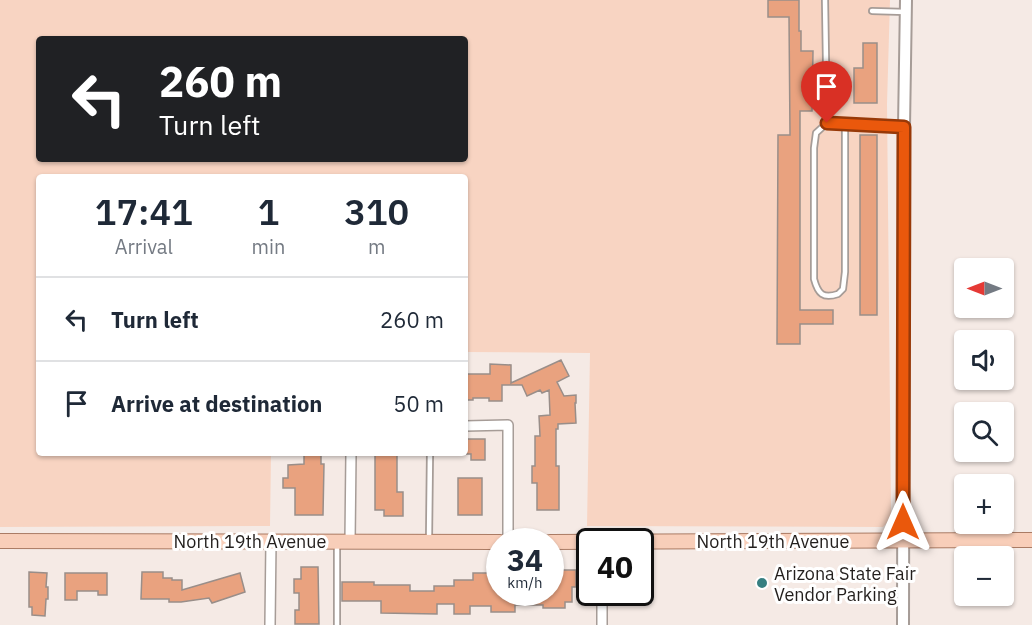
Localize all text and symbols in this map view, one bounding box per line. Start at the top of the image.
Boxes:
text: 260 m [159,54,282,109]
icon: left [60,60,138,138]
pin [801,61,852,123]
icon: arrive [810,70,843,103]
text: Turn left [159,107,260,142]
text: 17:41 [95,188,193,235]
text: 1 [258,188,279,235]
text: 310 [344,188,409,235]
text: Arrival [115,233,173,260]
text: min [252,233,285,260]
text: m [368,233,385,260]
north arrow [954,258,1014,318]
map controls [954,258,1014,606]
icon: left [60,303,93,336]
text: Turn left [111,305,199,334]
text: 260 m [380,305,444,334]
button: sound [954,330,1014,390]
icon: arrive [60,387,93,420]
text: Arrive at destination [111,389,322,418]
text: 50 m [393,389,444,418]
button: search [954,402,1014,462]
button: + [954,474,1014,534]
position arrow [871,490,935,554]
speed limit sign: 40 [576,528,654,606]
street label: North 19th Avenue [174,530,327,553]
street label: North 19th Avenue [697,530,850,553]
text: 34 [507,540,543,579]
button: − [954,546,1014,606]
place label: Arizona State Fair Vendor Parking [774,562,916,606]
text: km/h [507,573,543,592]
marker: Arizona State Fair Vendor Parking [755,576,769,590]

